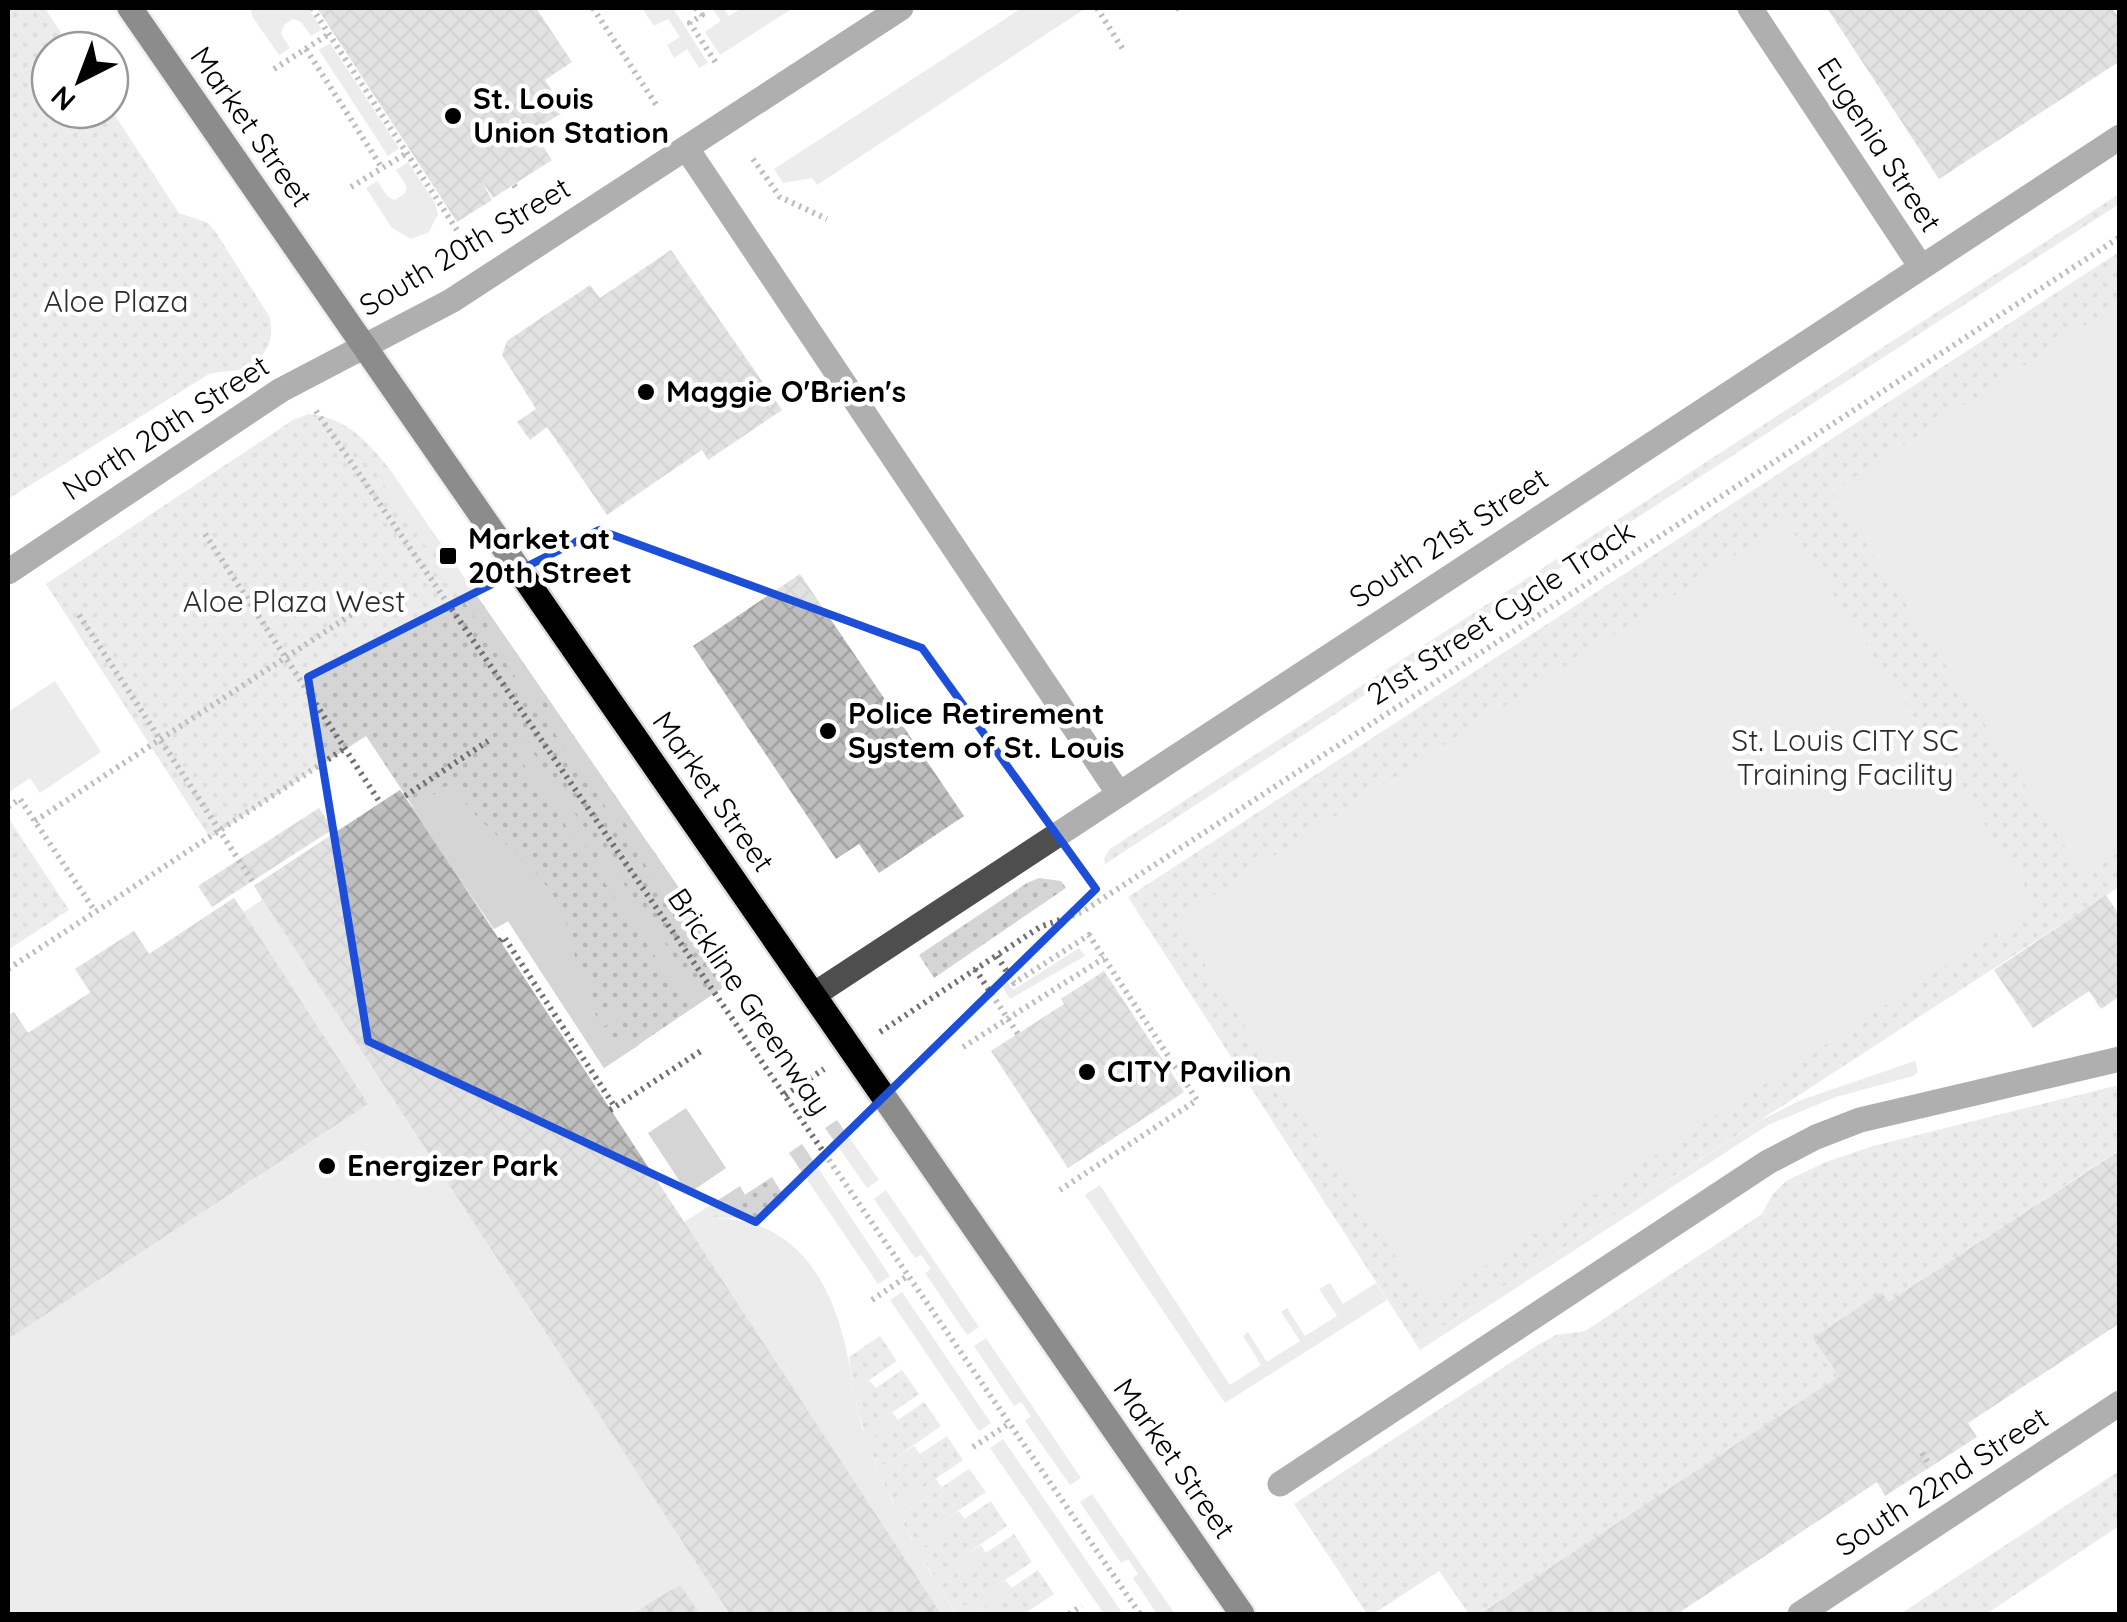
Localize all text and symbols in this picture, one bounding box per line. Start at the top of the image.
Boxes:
north arrow [30,30,130,130]
street label: Market Street [183,39,321,214]
street label: Eugenia Street [1809,50,1950,239]
text: N [44,79,82,119]
place label: St. Louis Union Station [473,79,669,151]
marker: St. Louis Union Station [442,105,464,127]
street label: South 20th Street [352,168,577,324]
park label: Aloe Plaza [44,282,188,320]
street label: North 20th Street [55,346,276,508]
place label: Maggie O'Brien's [666,372,906,410]
marker: Maggie O'Brien's [635,381,657,403]
street label: South 21st Street [1342,459,1555,616]
street label: 21st Street Cycle Track [1360,511,1641,713]
place label: Market at 20th Street [468,519,632,591]
marker: Market at 20th Street [437,545,459,567]
park label: Aloe Plaza West [183,582,405,620]
place label: Police Retirement System of St. Louis [848,694,1125,766]
street label: Market Street [645,704,783,879]
marker: Police Retirement System of St. Louis [817,720,839,742]
park label: St. Louis CITY SC Training Facility [1731,721,1959,793]
street label: Brickline Greenway [660,881,840,1122]
place label: CITY Pavilion [1107,1052,1292,1090]
marker: CITY Pavilion [1076,1061,1098,1083]
place label: Energizer Park [347,1146,559,1184]
marker: Energizer Park [316,1155,338,1177]
street label: Market Street [1106,1371,1244,1546]
street label: South 22nd Street [1828,1398,2055,1564]

